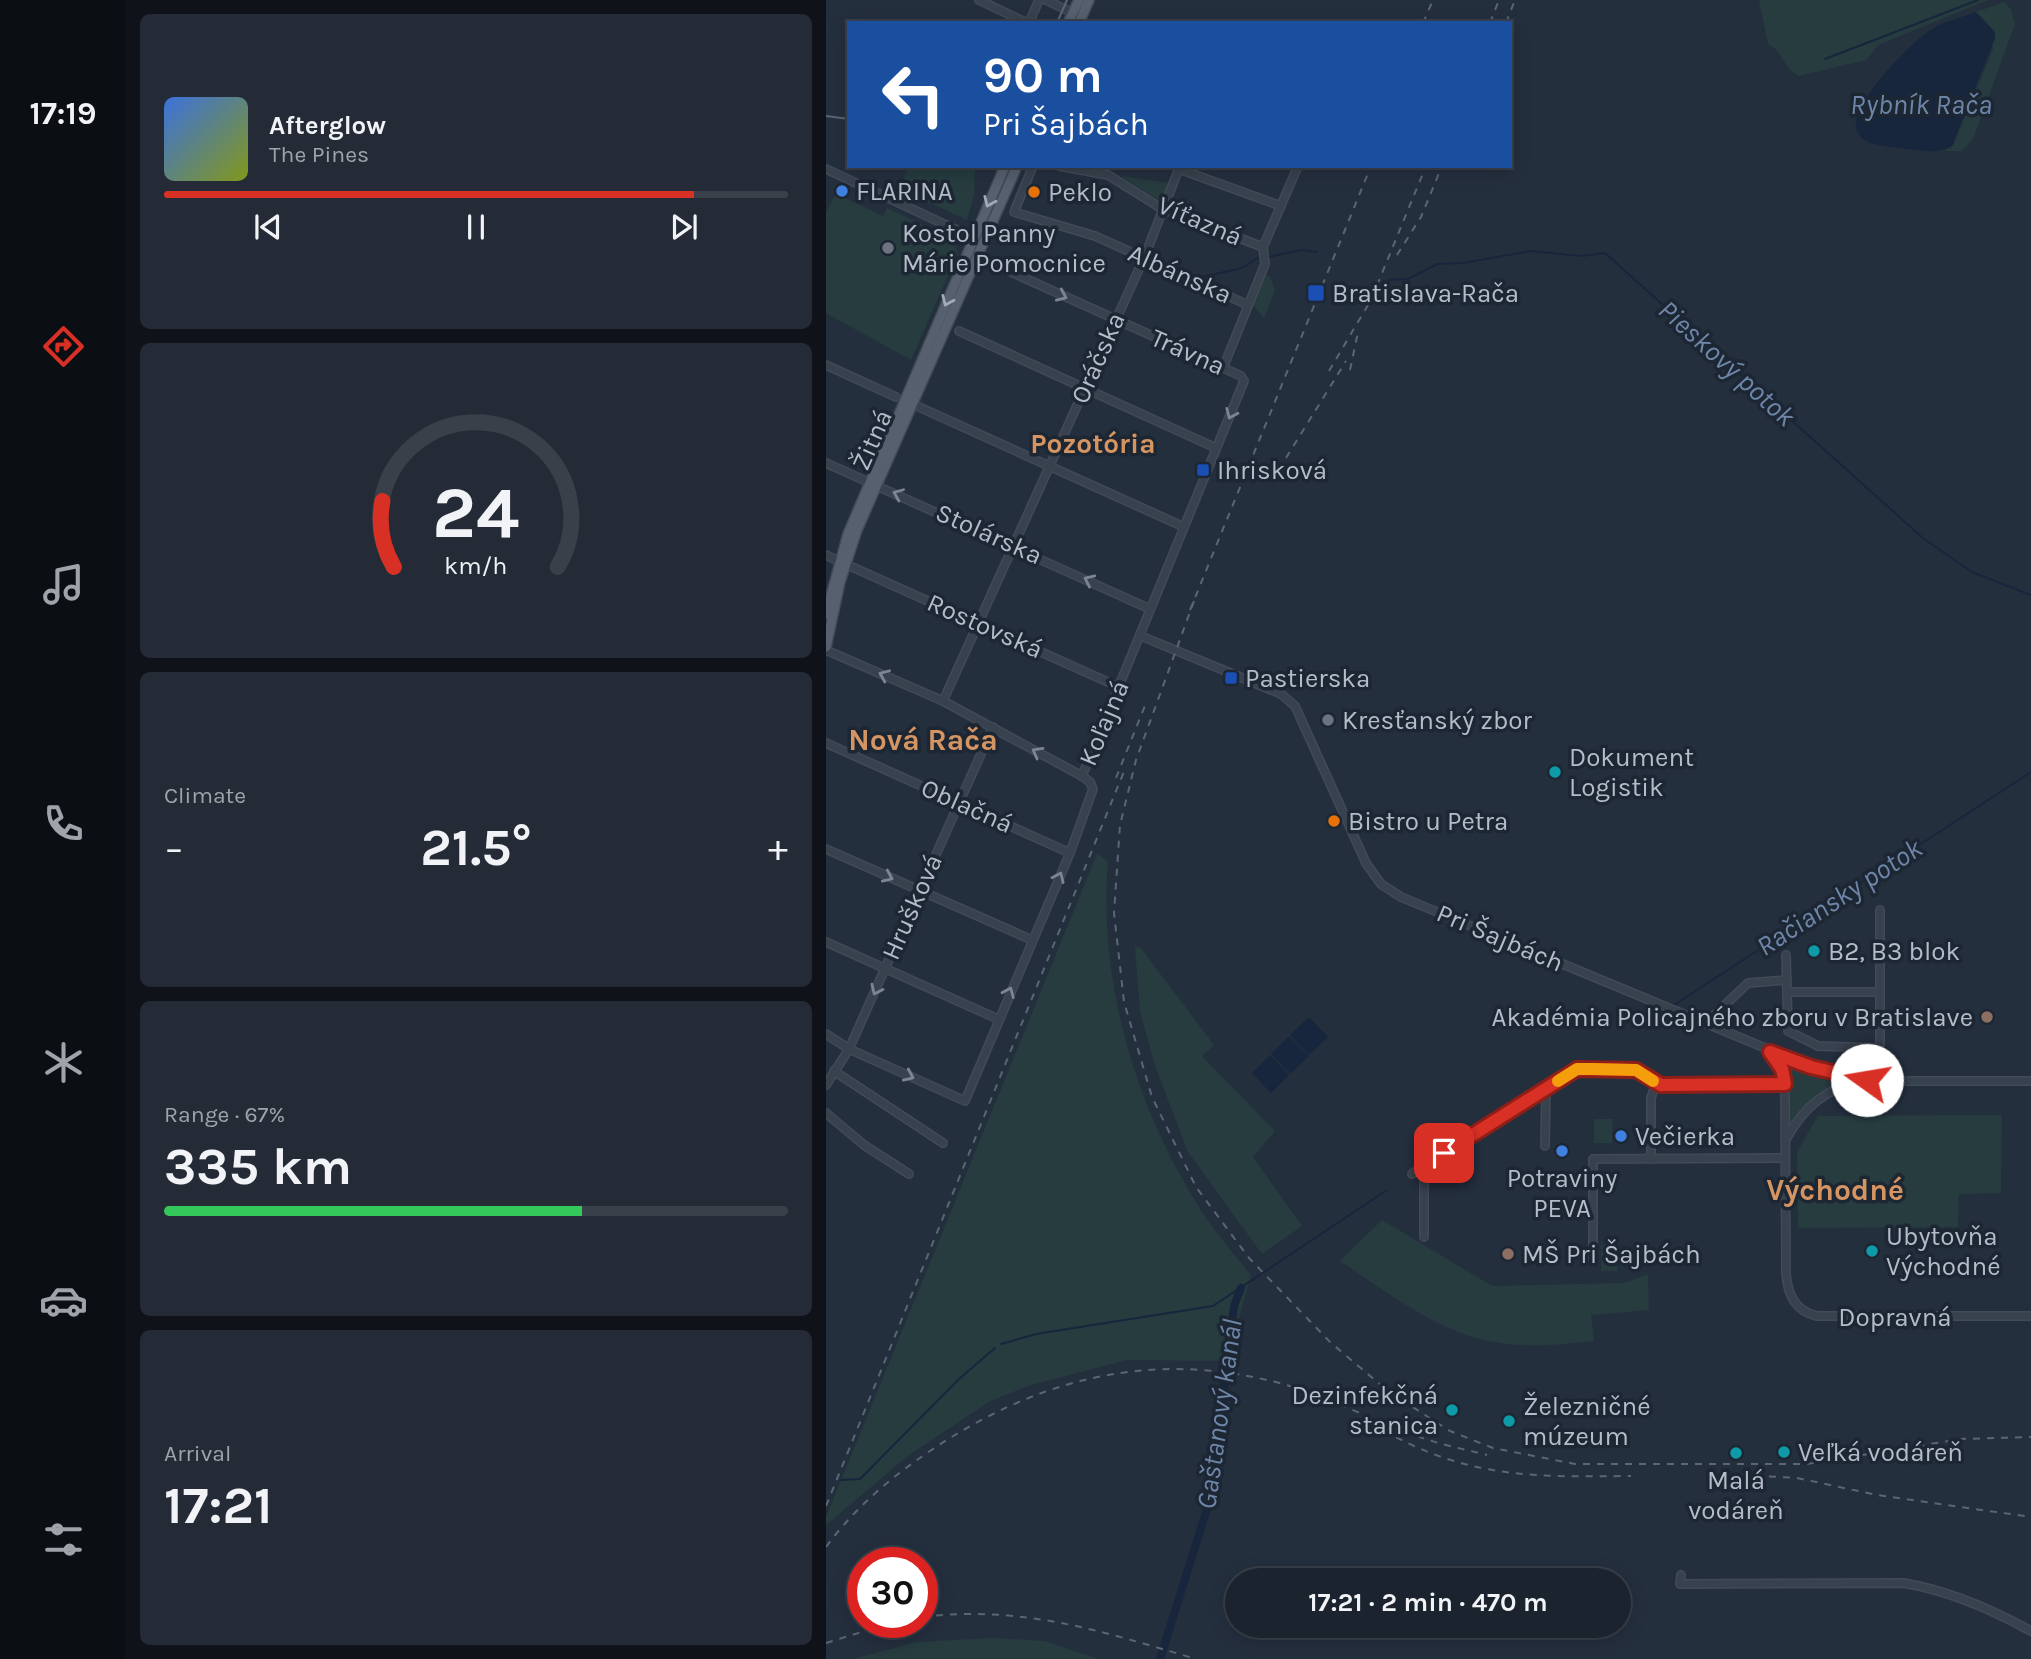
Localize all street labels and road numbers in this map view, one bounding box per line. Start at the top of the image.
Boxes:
street label: Víťazná [1153,189,1247,253]
street label: Albánska [1123,237,1237,311]
street label: Oráčska [1064,308,1132,408]
street label: Trávna [1146,322,1230,382]
street label: Žitná [845,405,899,475]
street label: Stolárska [931,497,1047,571]
street label: Rostovská [922,587,1048,665]
street label: Koľajná [1072,676,1136,770]
street label: Oblačná [916,772,1018,840]
street label: Hrušková [875,849,949,965]
street label: Pri Šajbách [1432,896,1568,979]
street label: Dopravná [1838,1302,1952,1333]

